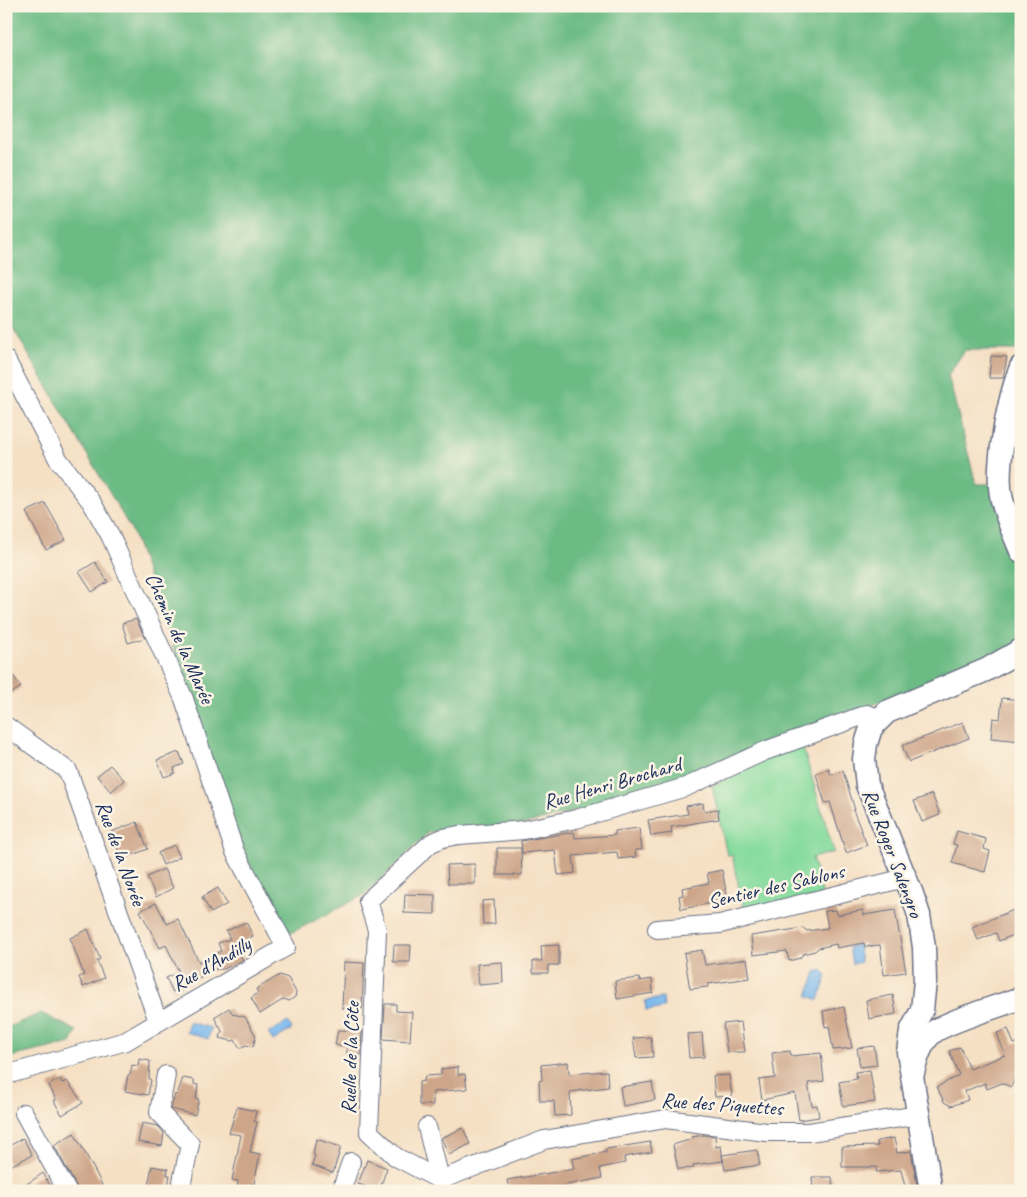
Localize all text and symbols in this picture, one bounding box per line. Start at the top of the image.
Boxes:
street label: Chemin de la Marée [140,569,221,709]
street label: Rue Henri Brochard [540,750,688,815]
street label: Rue Roger Salengro [857,785,930,922]
street label: Rue de la Norée [90,797,153,911]
street label: Sentier des Sablons [705,857,848,914]
street label: Rue d'Andilly [167,930,257,997]
street label: Ruelle de la Côte [335,999,365,1115]
street label: Rue des Piquettes [660,1087,786,1121]

